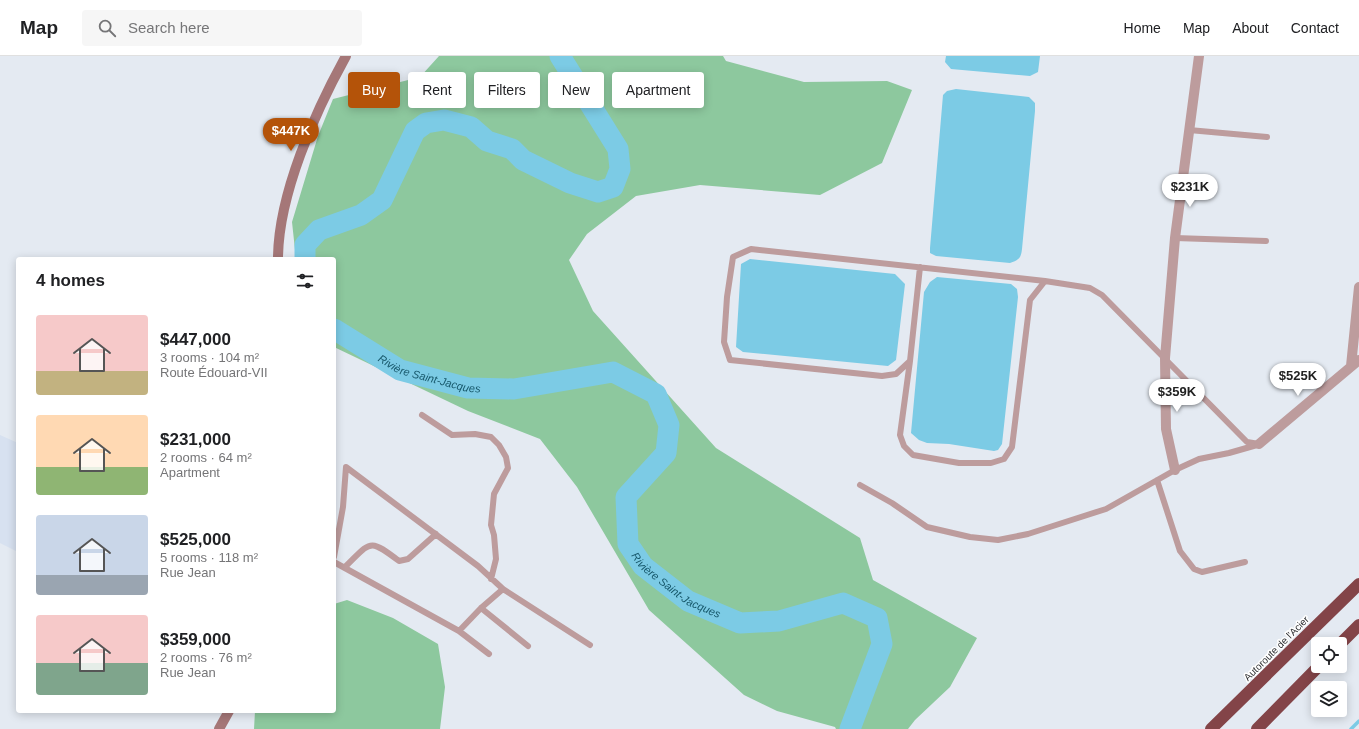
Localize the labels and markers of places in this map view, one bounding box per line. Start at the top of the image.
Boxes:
pin: $447K [263,118,319,152]
pin: $231K [1162,174,1218,208]
pin: $525K [1270,363,1326,397]
pin: $359K [1149,379,1205,413]

